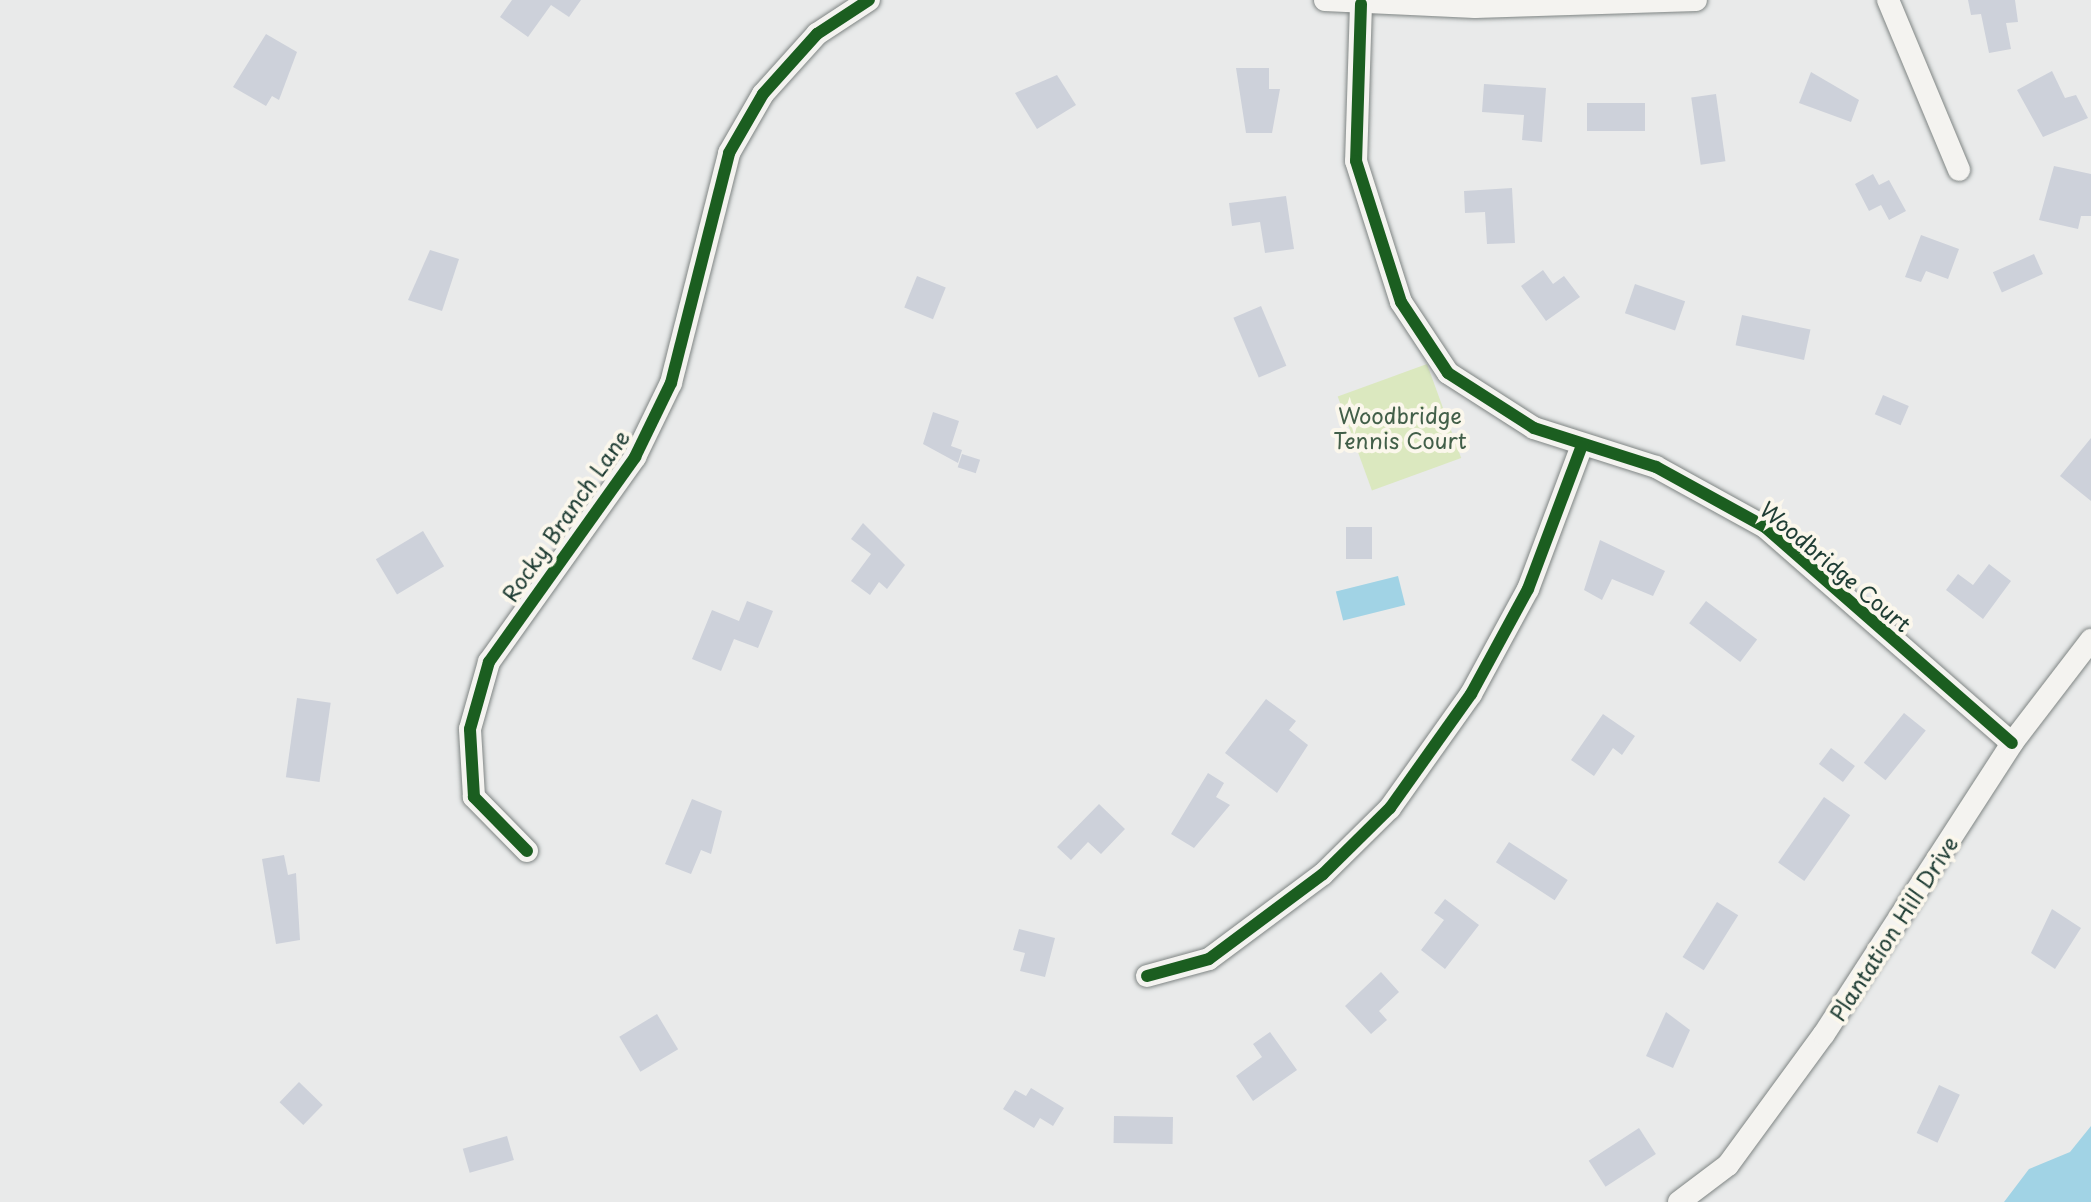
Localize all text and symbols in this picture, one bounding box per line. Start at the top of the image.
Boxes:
park label: Woodbridge Tennis Court [1334,401,1466,452]
street label: Rocky Branch Lane [495,423,635,607]
street label: Woodbridge Court [1754,494,1918,638]
street label: Plantation Hill Drive [1824,831,1962,1025]

